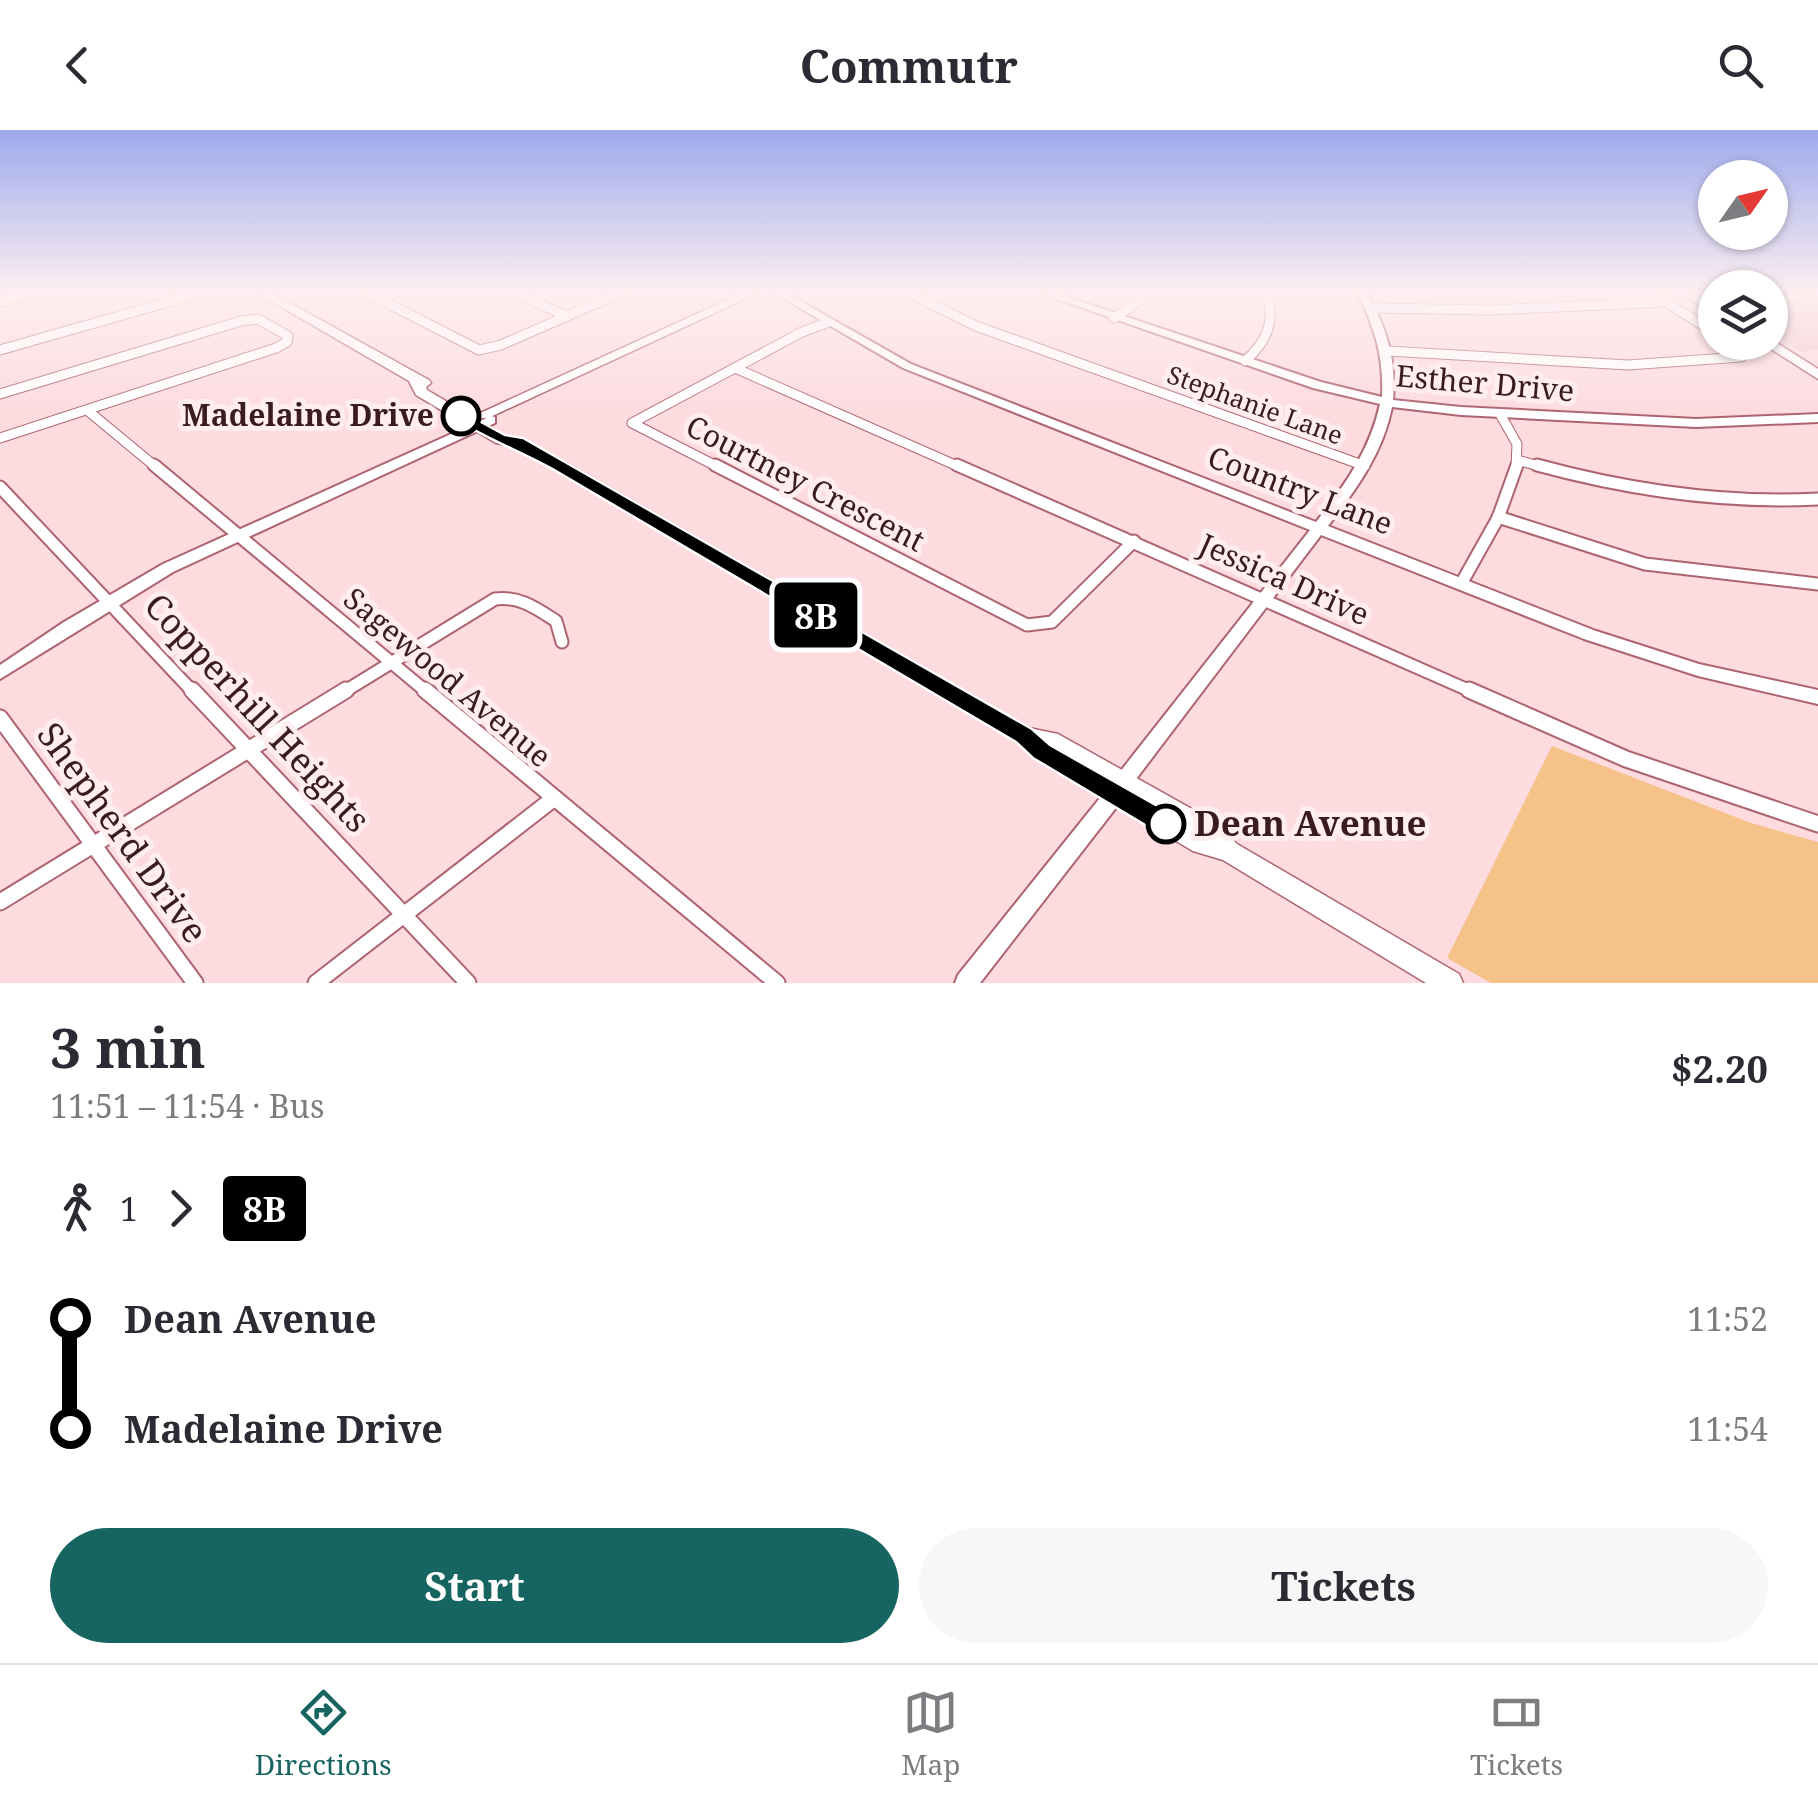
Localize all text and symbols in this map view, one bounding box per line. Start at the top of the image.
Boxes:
text: Commutr [800,35,1018,96]
icon: back [50,38,105,93]
icon: search [1713,38,1768,93]
north arrow [1698,160,1788,250]
map controls [1698,160,1788,360]
button: layers [1698,270,1788,360]
street label: Esther Drive [1394,354,1576,411]
street label: Stephanie Lane [1163,357,1348,452]
place label: Madelaine Drive [182,394,434,435]
marker: Madelaine Drive [442,397,480,435]
street label: Courtney Crescent [679,405,932,561]
street label: Country Lane [1202,436,1399,544]
street label: Jessica Drive [1192,523,1376,634]
street label: Sagewood Avenue [335,578,560,776]
street label: Copperhill Heights [135,582,381,842]
line badge: 8B [771,582,861,648]
text: 8B [794,592,838,639]
street label: Shepherd Drive [27,712,219,952]
place label: Dean Avenue [1194,799,1427,846]
marker: Dean Avenue [1147,805,1185,843]
text: 3 min [50,1009,206,1084]
text: $2.20 [1671,1042,1768,1094]
text: 11:51 – 11:54 · Bus [50,1084,324,1127]
icon: walk [50,1181,105,1236]
icon: forward [153,1181,208,1236]
text: 8B [243,1185,286,1232]
text: 1 [120,1187,138,1230]
text: Dean Avenue [124,1292,376,1344]
text: 11:52 [1687,1297,1768,1340]
text: Madelaine Drive [124,1402,443,1454]
text: 11:54 [1687,1407,1768,1450]
button: Start [50,1528,899,1643]
button: Tickets [919,1528,1768,1643]
tab: Directions [255,1685,392,1783]
tab: Map [901,1685,960,1783]
tab: Tickets [1470,1685,1563,1783]

